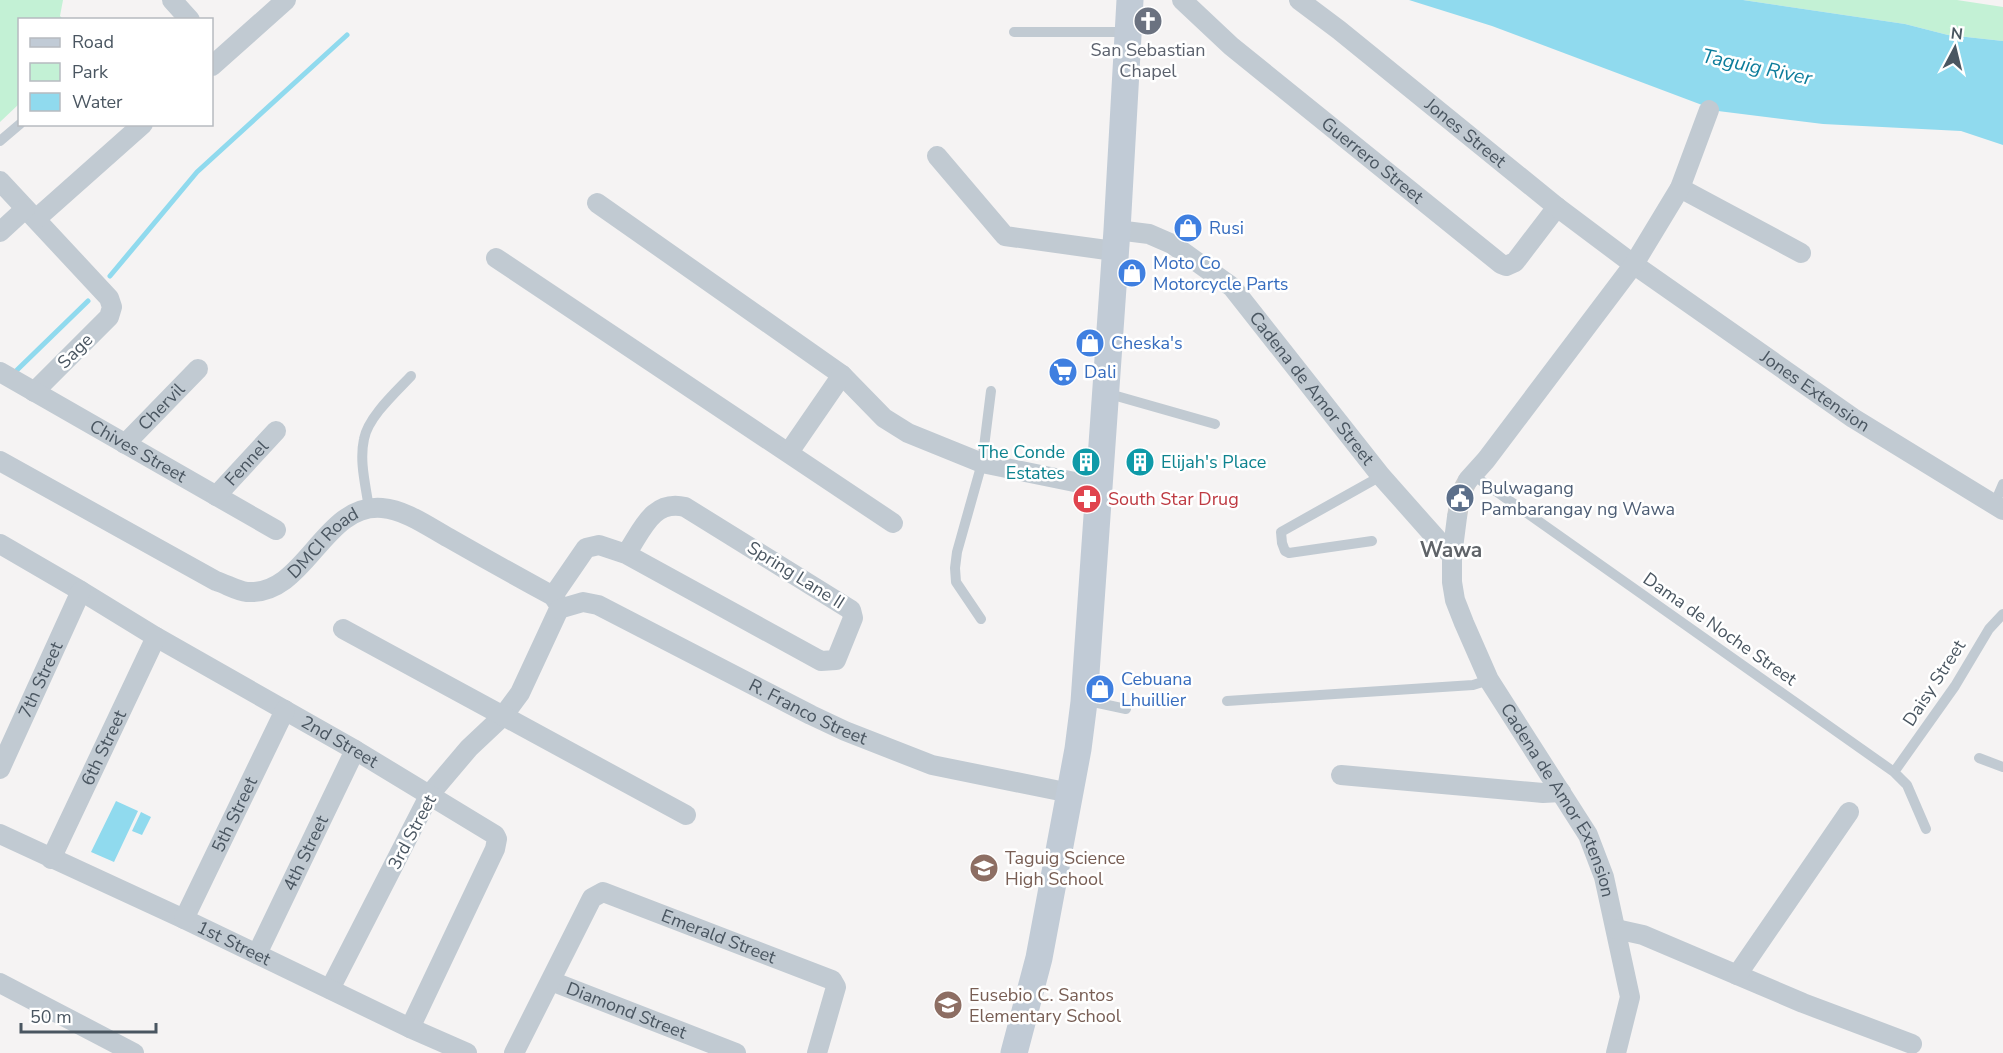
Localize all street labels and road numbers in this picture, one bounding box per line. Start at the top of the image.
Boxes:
street label: Jones Street [1419,92,1512,173]
street label: Guerrero Street [1316,112,1429,209]
street label: Cadena de Amor Street [1244,306,1380,471]
street label: Sage [52,328,98,374]
street label: Jones Extension [1755,344,1874,437]
street label: Chervil [133,377,190,436]
street label: Chives Street [85,414,191,489]
street label: Fennel [219,434,274,491]
street label: DMCI Road [282,501,363,584]
street label: Spring Lane II [743,536,849,614]
street label: Dama de Noche Street [1638,567,1802,692]
street label: Daisy Street [1897,635,1971,731]
street label: 7th Street [13,637,69,722]
street label: R. Franco Street [745,673,871,751]
street label: Cadena de Amor Extension [1495,699,1620,899]
street label: 6th Street [75,705,132,790]
street label: 2nd Street [297,710,383,774]
street label: 5th Street [206,772,263,856]
street label: 3rd Street [382,790,442,874]
street label: 4th Street [277,811,334,895]
street label: Emerald Street [658,904,780,970]
street label: 1st Street [193,915,275,971]
street label: Diamond Street [563,976,691,1045]

